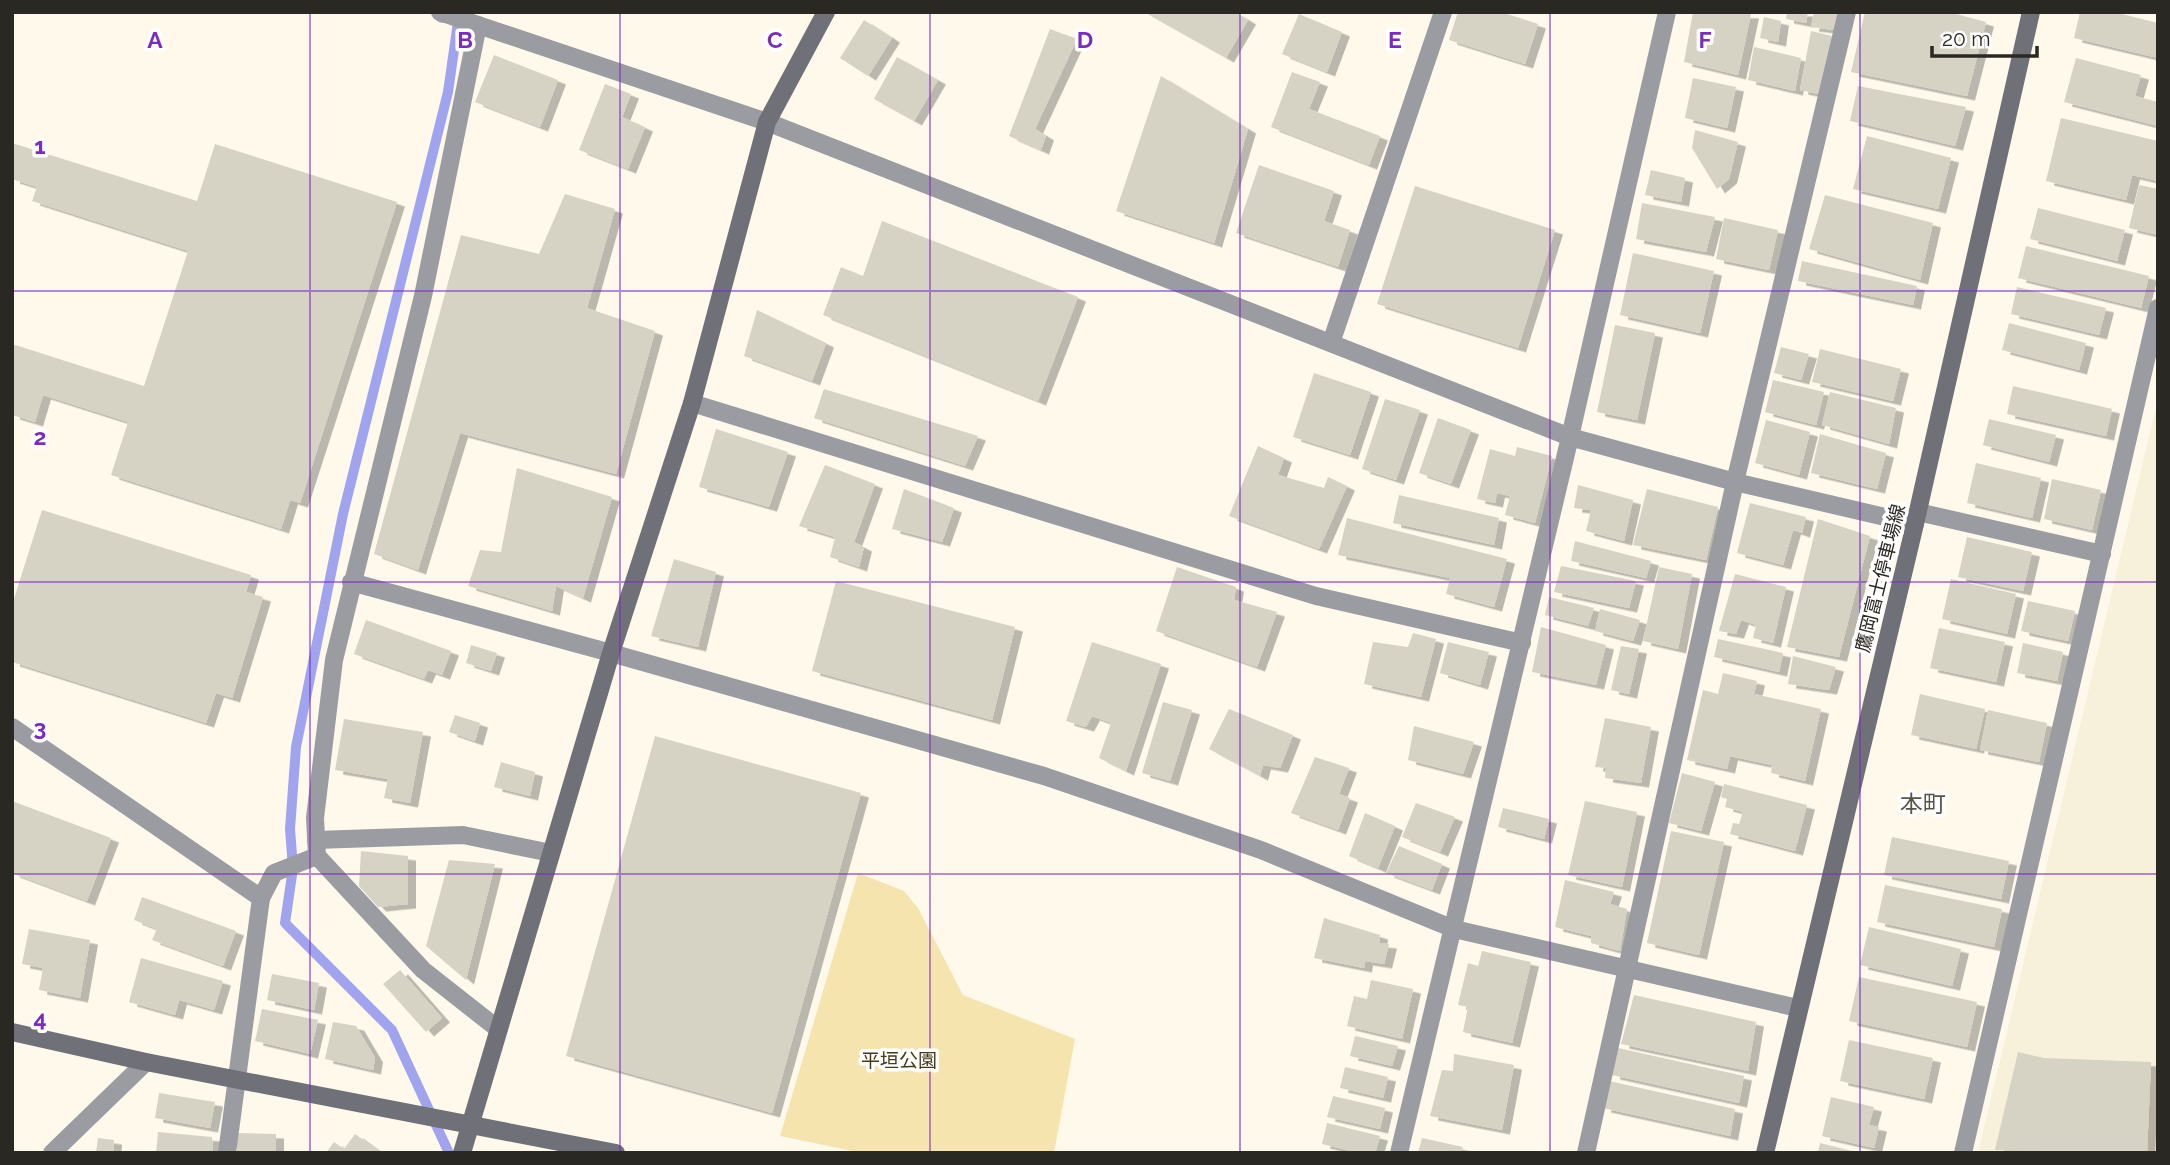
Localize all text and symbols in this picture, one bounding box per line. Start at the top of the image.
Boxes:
scale bar [1932,14,2037,58]
text: A [147,26,163,53]
text: B [457,26,473,53]
text: C [767,26,783,53]
text: D [1077,26,1093,53]
text: E [1388,26,1402,53]
text: F [1698,26,1712,53]
text: 20 m [1942,26,1990,51]
text: 1 [34,132,46,159]
text: 2 [34,423,46,450]
street label: 鷹岡富士停車場線 [1851,502,1909,654]
text: 3 [34,714,46,741]
district label: 本町 [1900,790,1946,817]
text: 4 [33,1005,47,1032]
park label: 平垣公園 [861,1049,937,1071]

